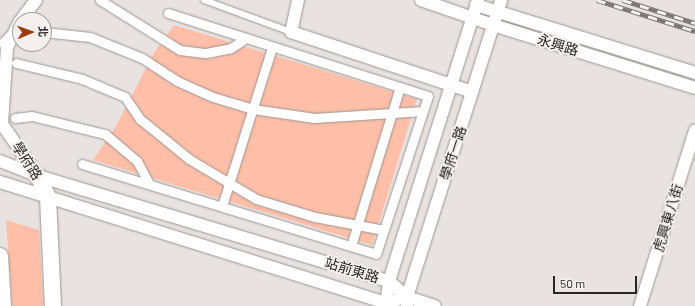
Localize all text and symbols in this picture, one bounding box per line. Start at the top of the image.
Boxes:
north arrow [12,12,52,52]
text: 北 [37,26,50,37]
street label: 永興路 [535,31,581,59]
street label: 學府一路 [436,124,470,182]
street label: 學府路 [9,139,45,183]
street label: 虎興東八街 [650,182,686,254]
street label: 站前東路 [323,254,381,286]
scale bar [555,268,639,294]
text: 50 m [560,276,585,290]

